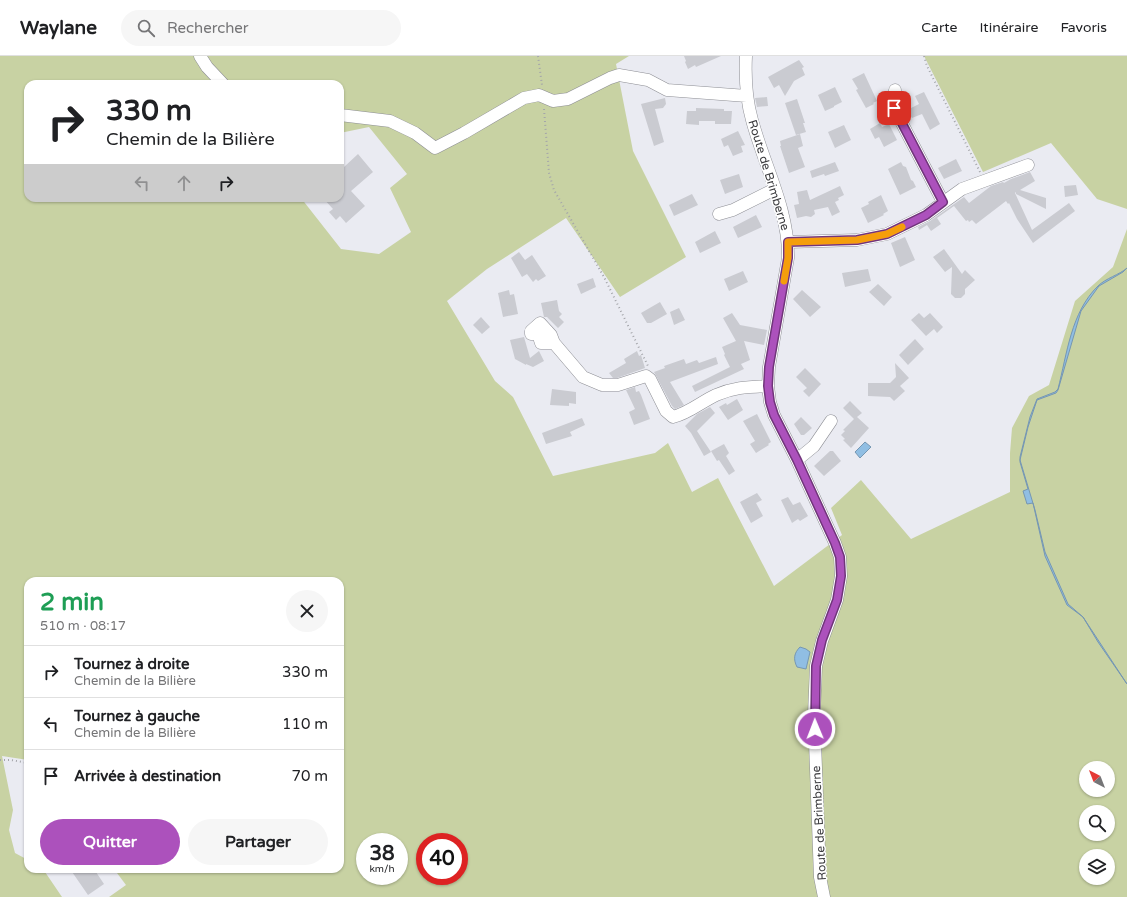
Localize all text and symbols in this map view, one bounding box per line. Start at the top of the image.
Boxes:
search box [121,10,401,46]
text: Waylane [20,17,97,39]
icon: search [135,17,157,39]
text: Rechercher [167,19,249,37]
text: Carte [921,19,957,36]
text: Itinéraire [979,19,1038,36]
text: Favoris [1060,19,1107,36]
pin [877,91,911,125]
text: 330 m [106,94,192,128]
icon: right [40,96,92,148]
icon: arrive [883,97,905,119]
street label: Route de Brimberne [746,118,793,232]
text: Chemin de la Bilière [106,128,275,150]
icon: left [131,172,153,194]
icon: ahead [173,172,195,194]
icon: right [215,172,237,194]
text: 2 min [40,588,104,617]
button: close [286,590,328,632]
text: 510 m · 08:17 [40,618,126,634]
text: Tournez à droite [74,655,189,673]
icon: right [40,661,62,683]
text: 330 m [282,663,328,681]
text: Chemin de la Bilière [74,673,196,689]
text: Tournez à gauche [74,707,200,725]
position arrow [794,708,836,750]
icon: left [40,713,62,735]
text: 110 m [282,715,328,733]
text: Chemin de la Bilière [74,725,196,741]
north arrow [1079,761,1115,797]
map controls [1079,761,1115,885]
icon: arrive [40,765,62,787]
street label: Route de Brimberne [809,765,829,881]
text: Arrivée à destination [74,767,221,785]
text: 70 m [291,767,328,785]
button: search [1079,805,1115,841]
button: Quitter [40,819,180,865]
button: Partager [188,819,328,865]
speed limit sign: 40 [416,833,468,885]
text: 38 [369,842,395,866]
button: layers [1079,849,1115,885]
text: km/h [369,863,395,875]

